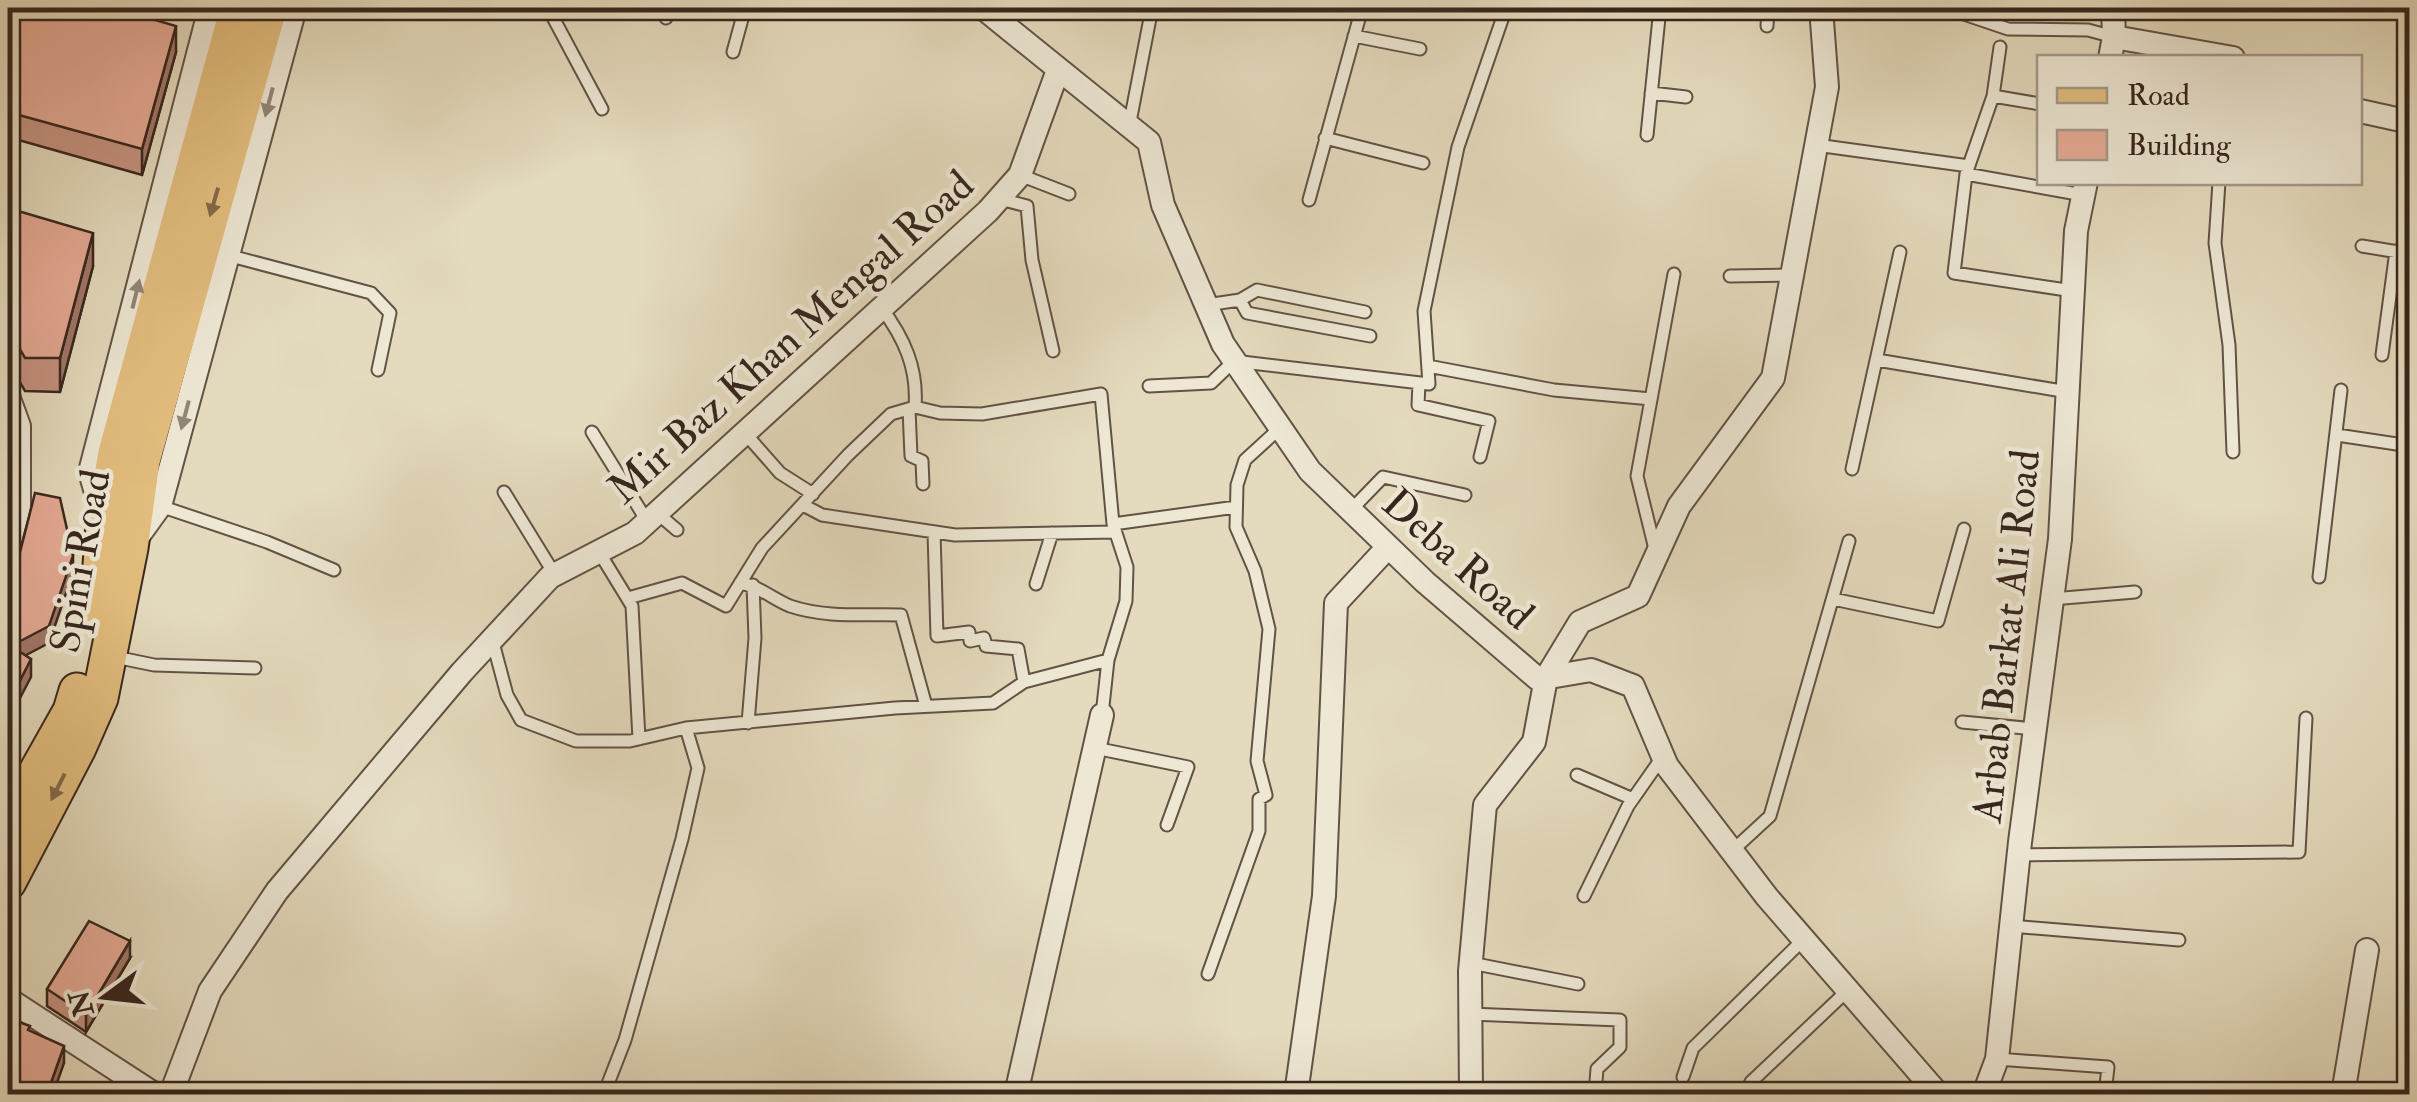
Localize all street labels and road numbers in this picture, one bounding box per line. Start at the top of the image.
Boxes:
street label: Mir Baz Khan Mengal Road [598,159,985,515]
street label: Arbab Barkat Ali Road [1961,447,2052,826]
street label: Spini Road [39,465,123,657]
street label: Deba Road [1371,478,1545,641]

